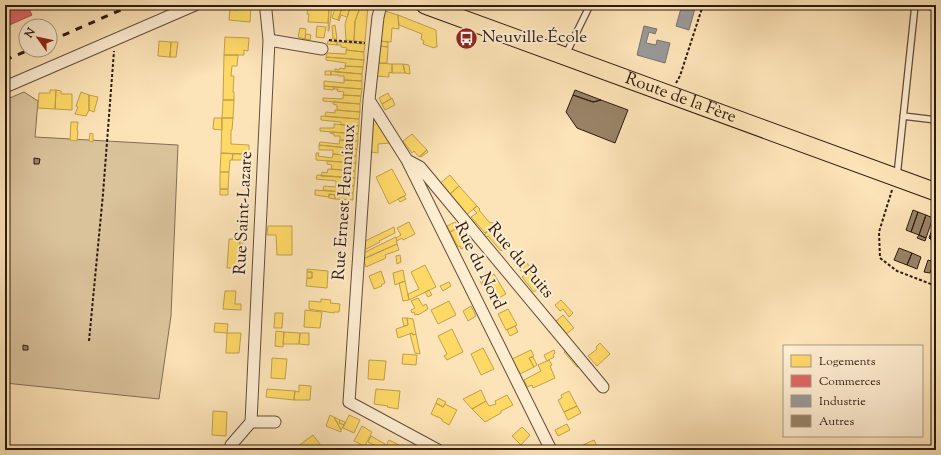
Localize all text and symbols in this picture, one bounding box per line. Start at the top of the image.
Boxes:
north arrow [18,18,58,58]
text: N [21,25,40,42]
bus stop icon: Neuville École [453,25,479,51]
place label: Neuville École [482,26,587,50]
street label: Route de la Fère [621,67,739,130]
street label: Rue Ernest Henniaux [328,123,362,281]
street label: Rue Saint-Lazare [229,151,259,275]
street label: Rue du Nord [447,218,511,314]
street label: Rue du Puits [481,218,559,304]
legend [783,345,923,437]
text: Logements [819,353,876,371]
text: Commerces [819,373,881,391]
text: Industrie [819,393,866,411]
text: Autres [819,413,854,431]

